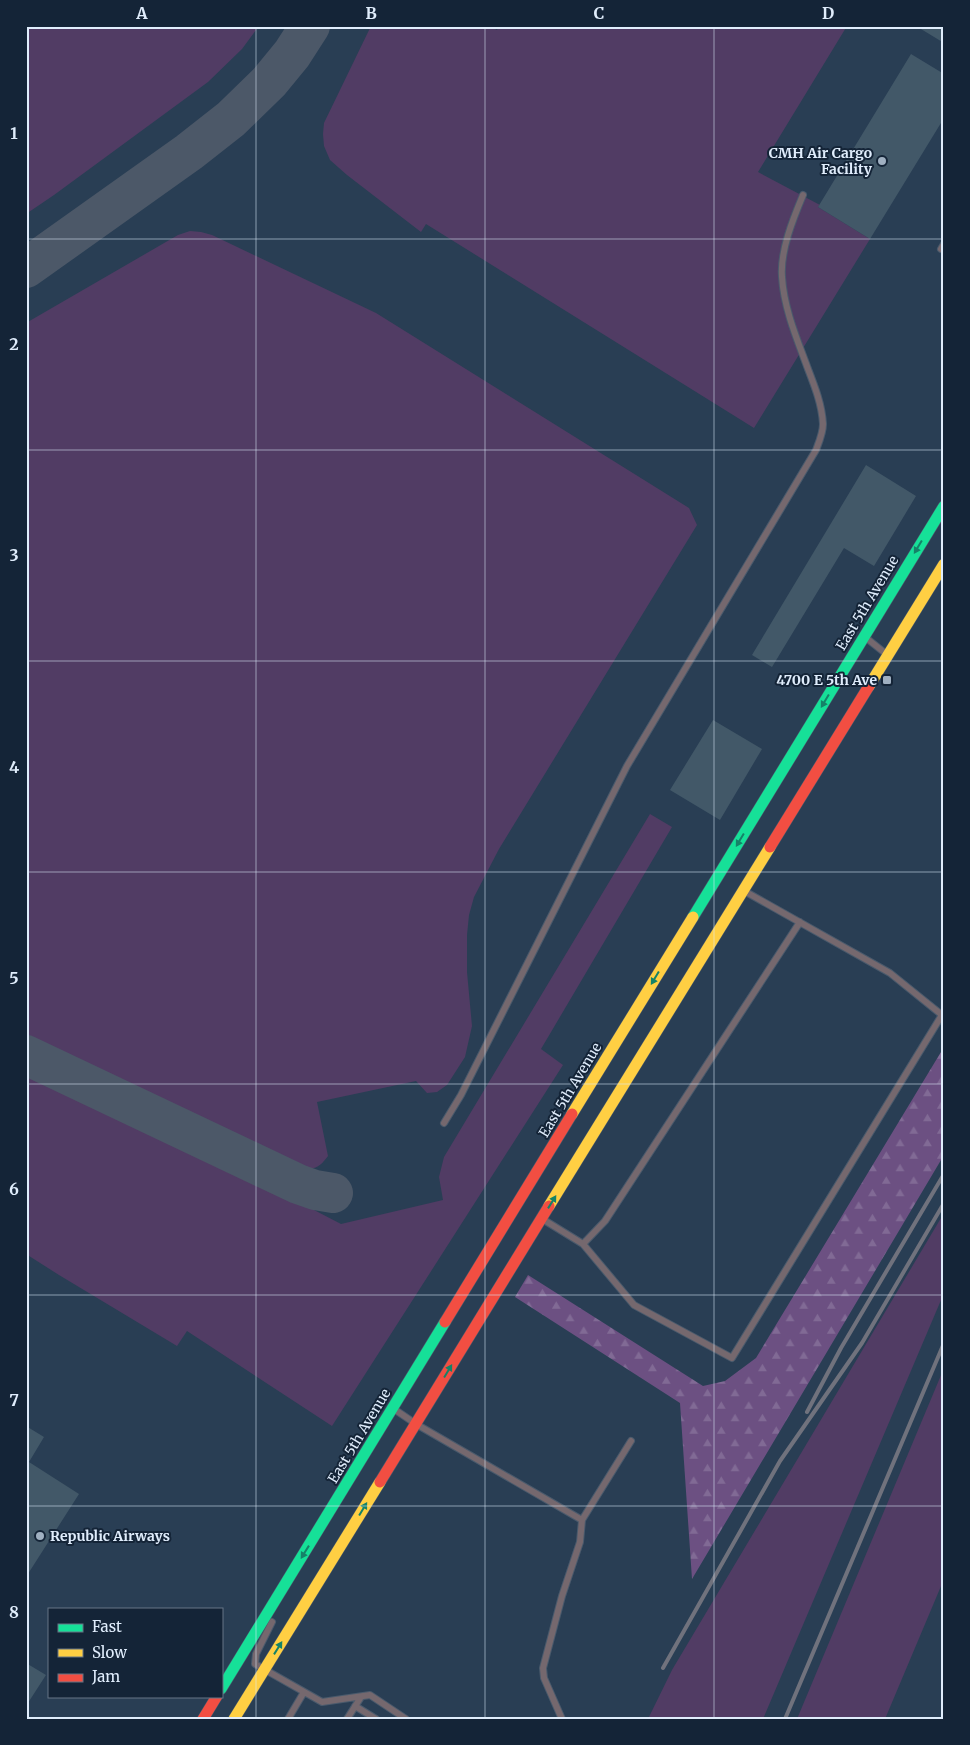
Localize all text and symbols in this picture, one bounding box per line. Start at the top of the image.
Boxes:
text: A [135,3,148,23]
text: B [365,3,377,23]
text: C [594,3,604,23]
text: D [822,3,834,23]
text: 1 [10,123,18,143]
place label: CMH Air Cargo Facility [769,144,873,178]
marker: CMH Air Cargo Facility [876,155,888,167]
text: 2 [9,334,19,354]
one-way arrow [914,541,923,554]
text: 3 [9,545,19,565]
street label: East 5th Avenue [832,552,902,654]
place label: 4700 E 5th Ave [776,671,877,689]
marker: 4700 E 5th Ave [881,674,893,686]
one-way arrow [820,694,829,707]
text: 4 [9,757,19,777]
one-way arrow [736,833,745,846]
text: 5 [9,968,19,988]
one-way arrow [651,972,660,985]
street label: East 5th Avenue [535,1039,605,1141]
text: 6 [9,1179,19,1199]
one-way arrow [547,1196,556,1209]
one-way arrow [444,1364,453,1377]
street label: East 5th Avenue [324,1385,394,1487]
text: 7 [9,1390,19,1410]
one-way arrow [359,1502,368,1516]
place label: Republic Airways [50,1527,170,1545]
marker: Republic Airways [34,1530,46,1542]
one-way arrow [301,1546,310,1559]
text: 8 [9,1602,19,1622]
legend [48,1608,222,1698]
text: Fast [92,1617,122,1636]
one-way arrow [274,1641,283,1654]
text: Slow [92,1643,127,1662]
text: Jam [91,1667,120,1686]

